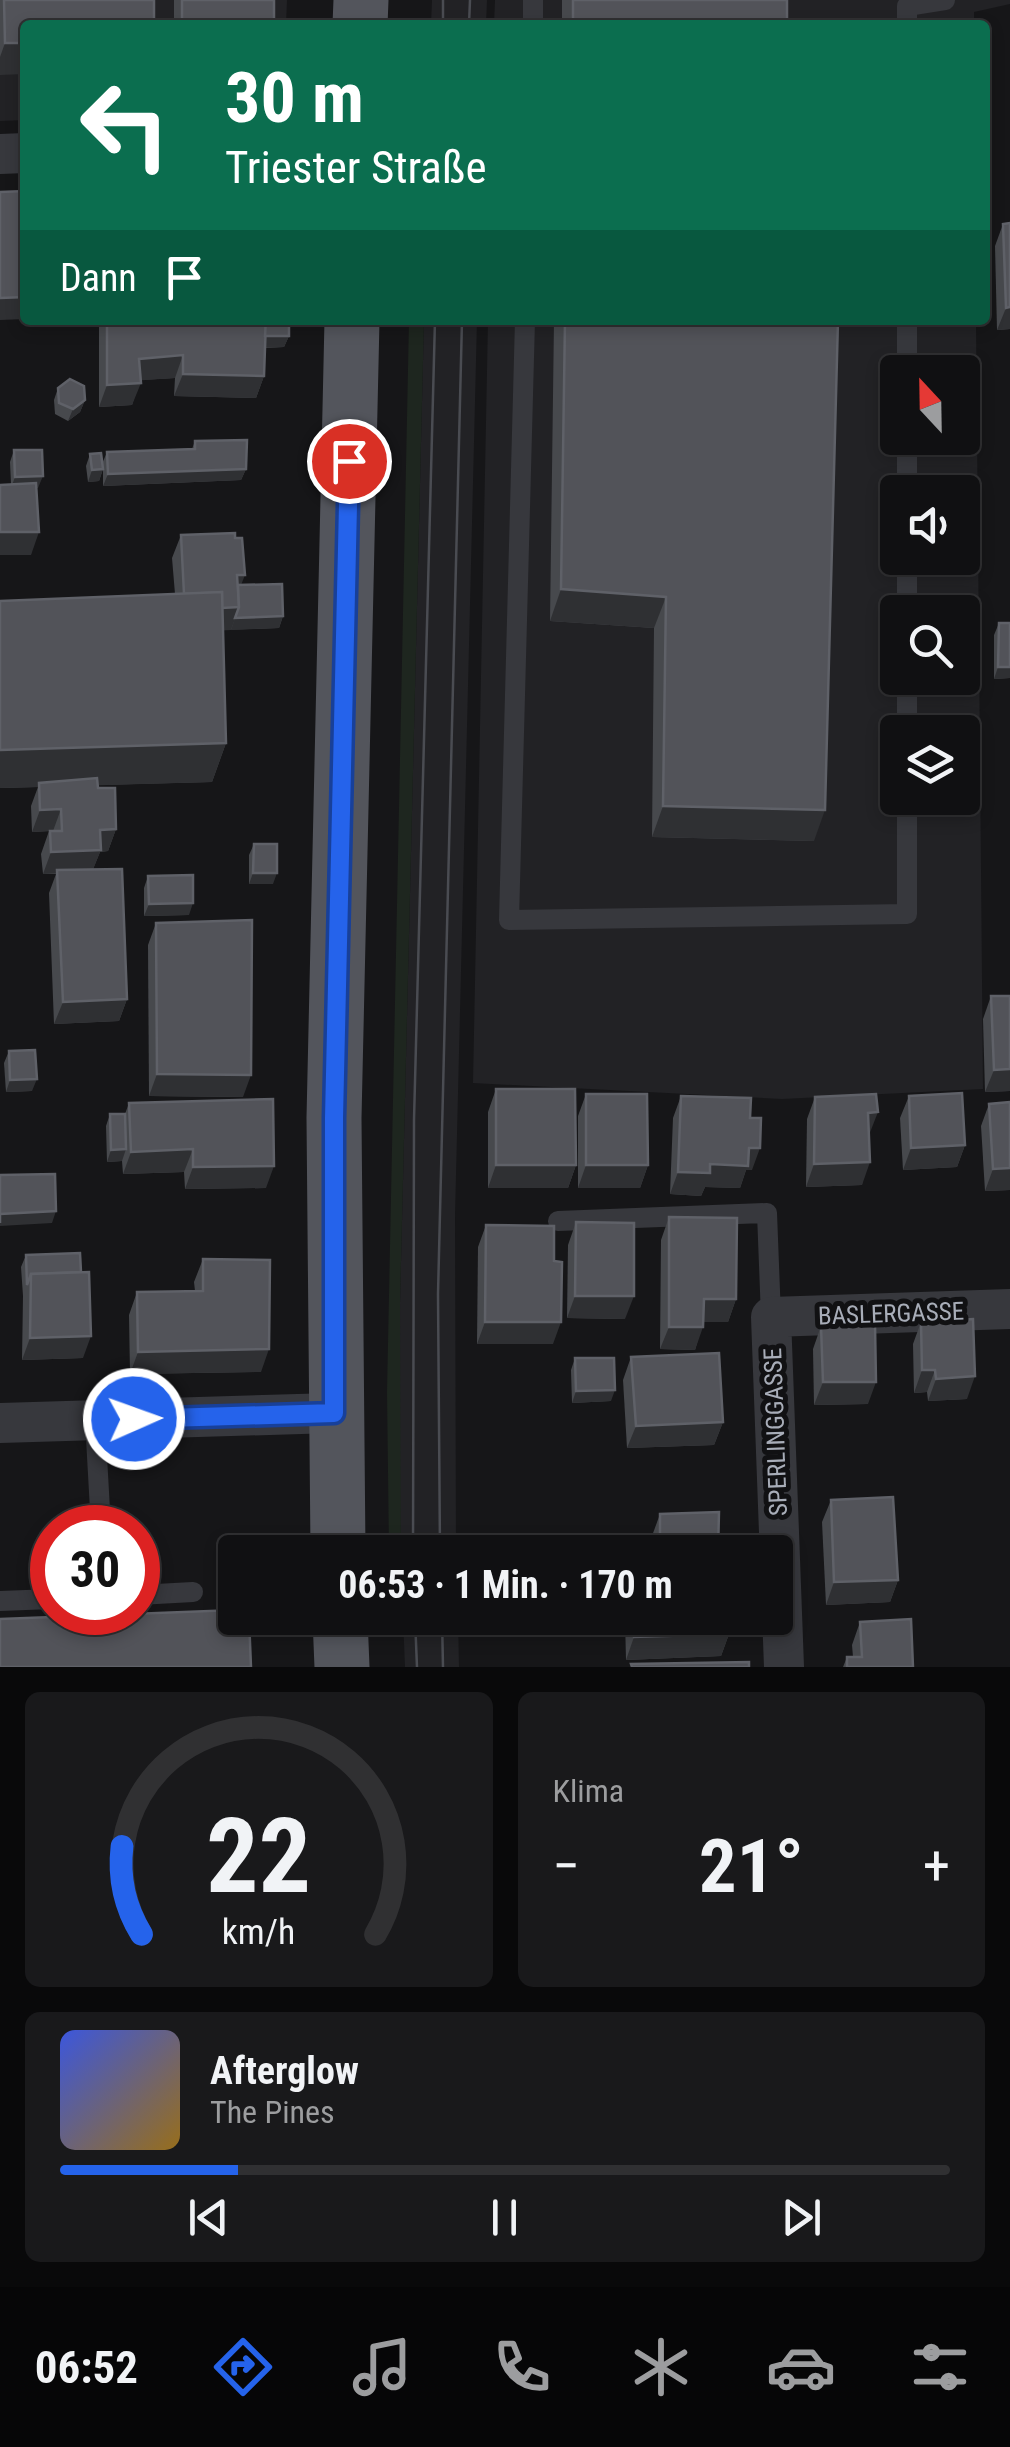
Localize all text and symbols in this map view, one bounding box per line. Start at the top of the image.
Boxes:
text: 30 m [225,57,364,139]
icon: left [60,60,190,190]
text: Triester Straße [225,141,487,194]
icon: arrive [157,250,212,305]
text: Dann [60,256,137,300]
north arrow [880,355,980,455]
map controls [880,355,980,815]
pin [307,419,392,504]
icon: arrive [322,434,377,489]
button: sound [880,475,980,575]
button: search [880,595,980,695]
button: layers [880,715,980,815]
street label: BASLERGASSE [817,1296,965,1331]
street label: SPERLINGGASSE [758,1347,793,1517]
position arrow [82,1367,186,1471]
speed limit sign: 30 [30,1505,160,1635]
text: 06:53 · 1 Min. · 170 m [338,1563,673,1607]
text: Klima [553,1772,624,1810]
text: 22 [206,1796,311,1917]
text: 21° [699,1822,804,1910]
text: − [553,1834,580,1898]
text: + [923,1834,950,1898]
text: km/h [222,1911,296,1953]
text: Afterglow [210,2049,359,2093]
text: The Pines [210,2093,335,2131]
icon: previous [181,2190,236,2245]
icon: pause [477,2190,532,2245]
icon: next [774,2190,829,2245]
icon: directions [208,2332,278,2402]
icon: music [347,2332,417,2402]
icon: phone [487,2332,557,2402]
icon: climate [626,2332,696,2402]
icon: car [766,2332,836,2402]
icon: filters [905,2332,975,2402]
text: 06:52 [35,2341,138,2394]

